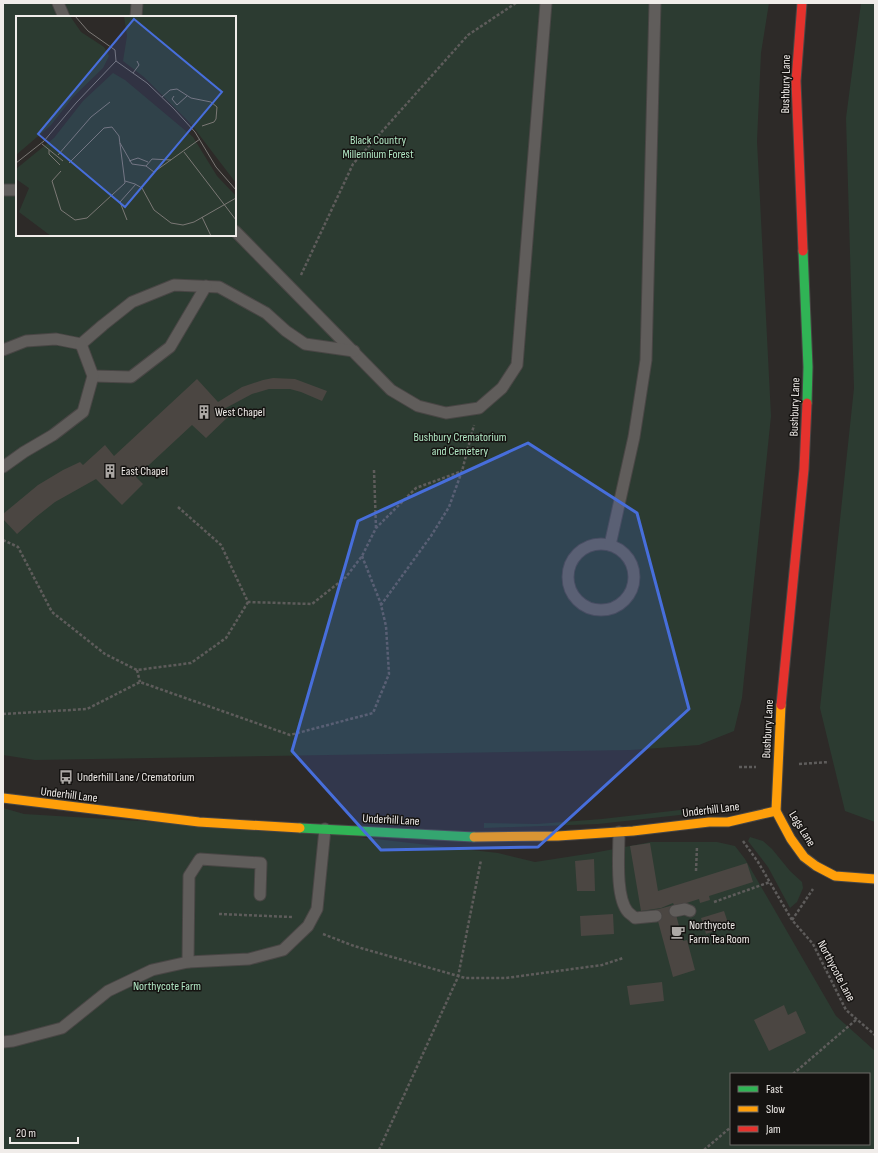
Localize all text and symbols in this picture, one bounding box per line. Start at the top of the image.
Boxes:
inset map [16,16,236,236]
street label: Bushbury Lane [778,54,794,114]
park label: Black Country Millennium Forest [342,133,414,162]
street label: Bushbury Lane [786,377,804,437]
building icon: West Chapel [196,404,212,420]
place label: West Chapel [215,405,265,420]
park label: Bushbury Crematorium and Cemetery [414,430,507,459]
building icon: East Chapel [102,463,118,479]
place label: East Chapel [121,464,168,479]
street label: Bushbury Lane [759,699,777,759]
bus stop icon: Underhill Lane / Crematorium [58,769,74,785]
place label: Underhill Lane / Crematorium [77,770,195,785]
street label: Underhill Lane [40,784,98,806]
street label: Underhill Lane [682,799,740,821]
street label: Legs Lane [785,808,819,850]
street label: Underhill Lane [362,811,420,829]
place label: Northycote Farm Tea Room [689,918,750,947]
cafe icon: Northycote Farm Tea Room [670,924,686,940]
street label: Northycote Lane [814,938,858,1004]
park label: Northycote Farm [133,979,201,994]
legend [730,1073,870,1145]
text: Fast [766,1082,783,1097]
text: Slow [766,1102,785,1117]
scale bar [10,1119,78,1145]
text: Jam [765,1122,781,1137]
text: 20 m [16,1126,36,1141]

